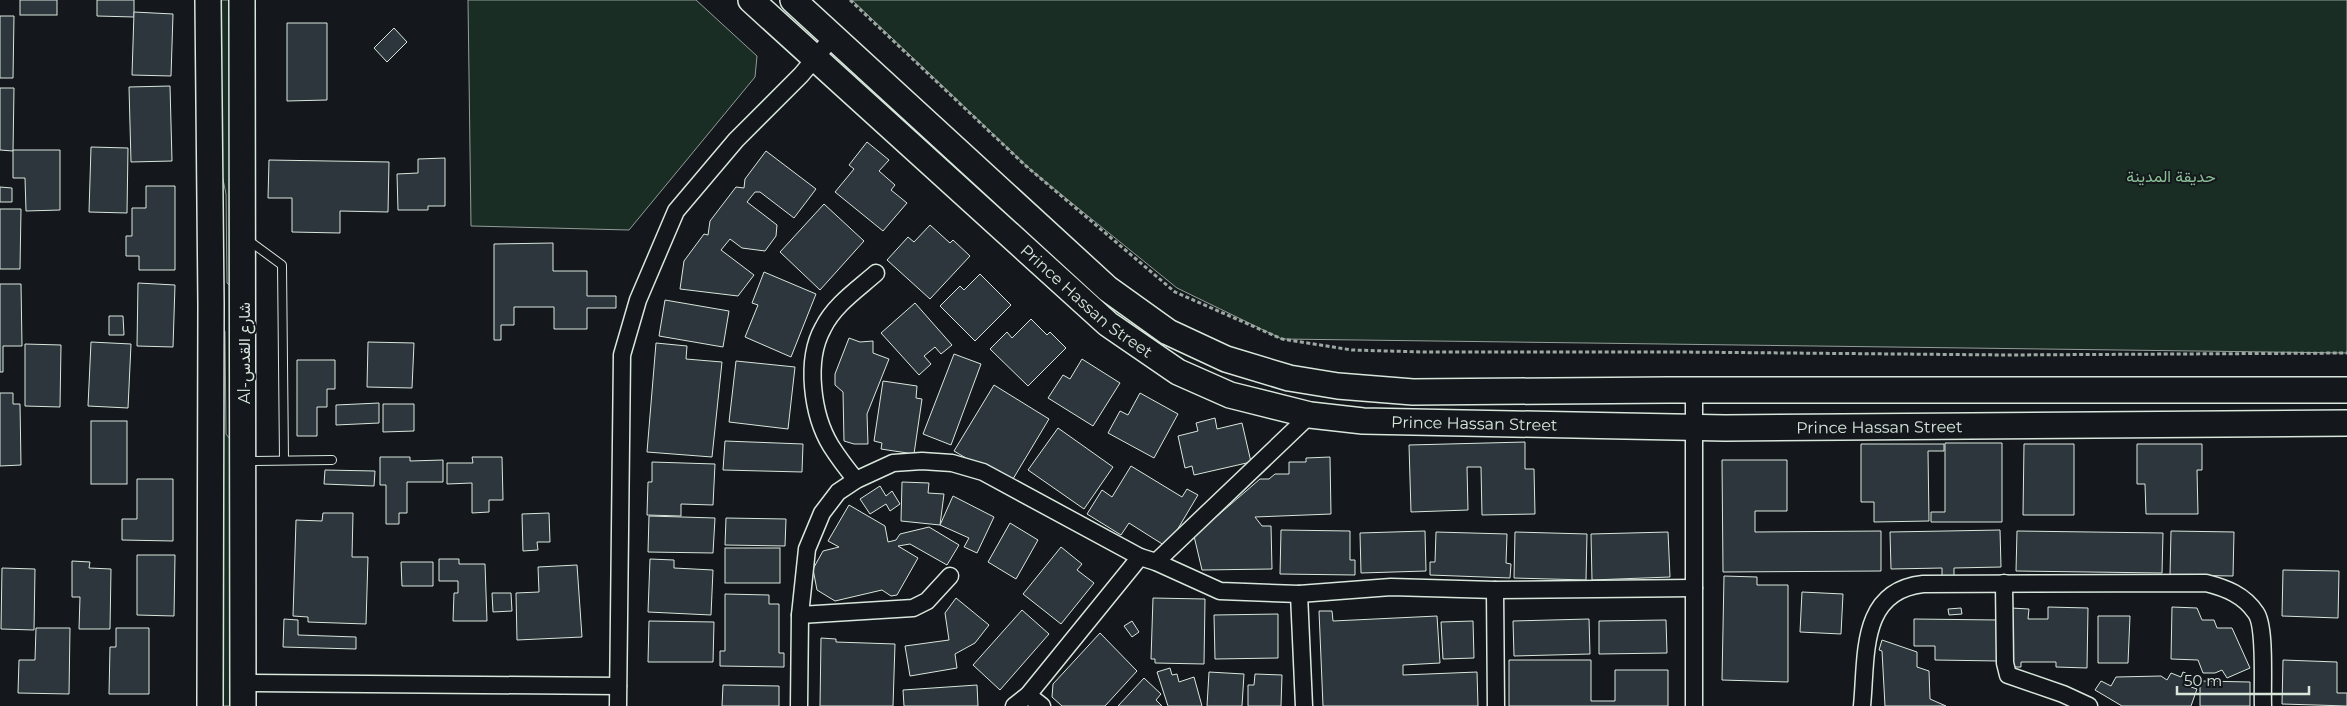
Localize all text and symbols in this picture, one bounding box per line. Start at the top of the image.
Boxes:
park label: حديقة المدينة [2126,167,2216,186]
street label: Prince Hassan Street [1017,240,1157,362]
street label: Al-شارع القدس [235,302,256,404]
street label: Prince Hassan Street [1391,412,1558,434]
street label: Prince Hassan Street [1796,417,1963,437]
scale bar [2177,664,2310,696]
text: 50 m [2184,671,2222,690]

